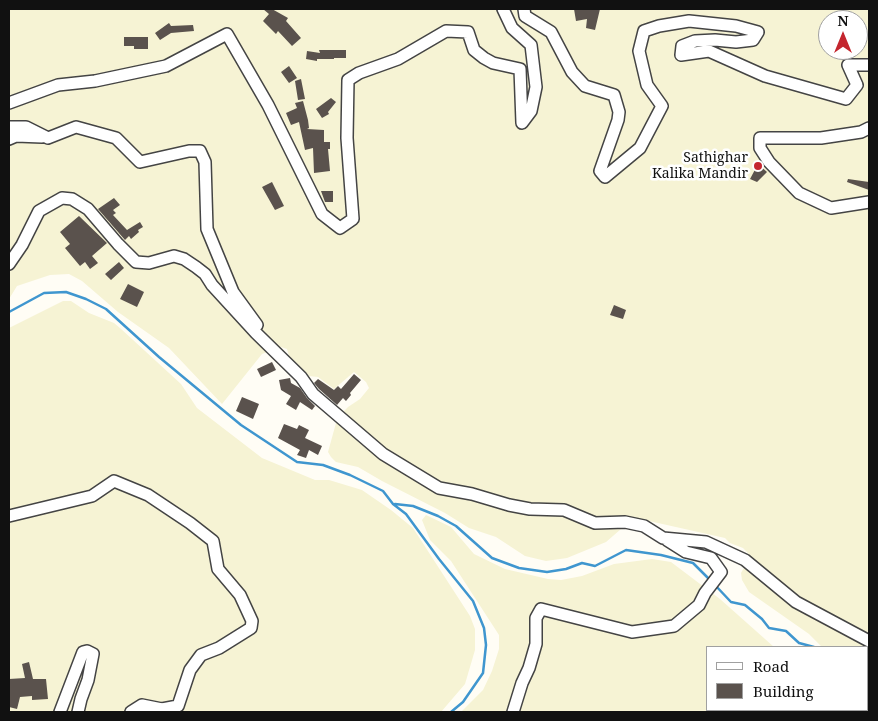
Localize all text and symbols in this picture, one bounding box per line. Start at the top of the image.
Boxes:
north arrow [818,10,868,60]
text: N [837,11,849,30]
place label: Sathighar Kalika Mandir [652,150,748,182]
marker: Sathighar Kalika Mandir [752,160,764,172]
legend [706,646,868,711]
text: Road [753,656,789,676]
text: Building [753,681,814,701]

